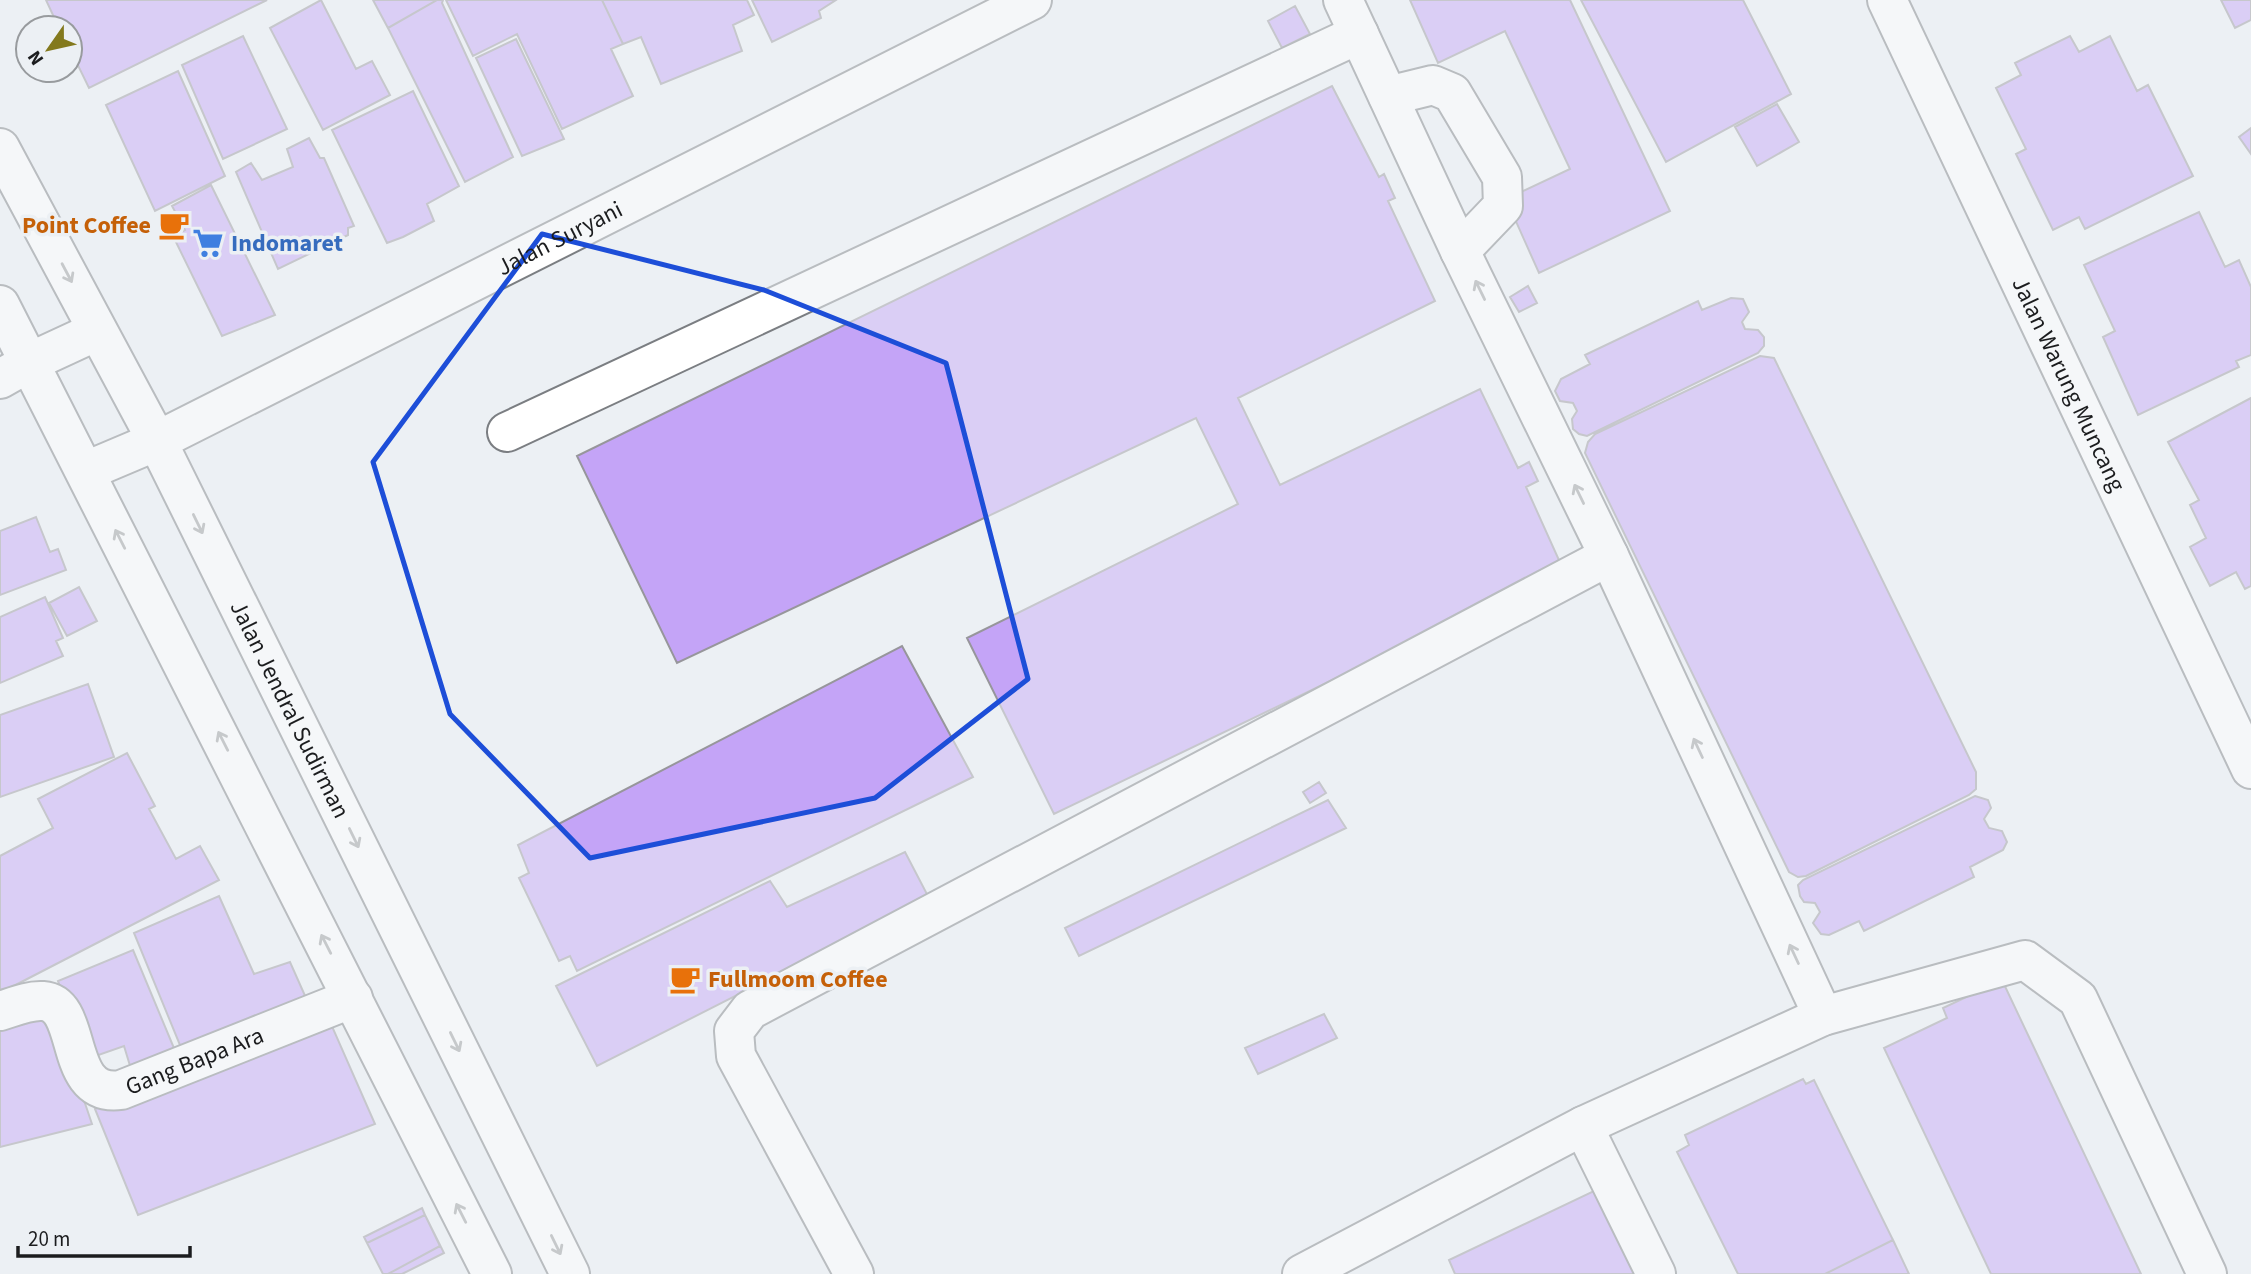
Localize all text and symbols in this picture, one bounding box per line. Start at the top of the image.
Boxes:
north arrow [14,14,84,84]
text: N [21,45,51,70]
street label: Jalan Suryani [491,192,629,284]
place label: Point Coffee [22,208,151,243]
cafe icon: Point Coffee [157,208,191,242]
supermarket icon: Indomaret [191,226,225,260]
place label: Indomaret [231,226,343,261]
one-way arrow [60,262,74,283]
street label: Jalan Warung Muncang [2003,271,2135,497]
one-way arrow [1472,280,1486,301]
one-way arrow [1572,484,1586,505]
one-way arrow [192,513,206,534]
one-way arrow [112,529,126,549]
street label: Jalan Jendral Sudirman [221,595,359,824]
one-way arrow [215,731,229,752]
one-way arrow [1691,738,1704,759]
one-way arrow [347,827,361,848]
one-way arrow [318,934,332,955]
one-way arrow [1787,944,1800,965]
cafe icon: Fullmoom Coffee [668,962,702,996]
place label: Fullmoom Coffee [708,962,888,997]
street label: Gang Bapa Ara [120,1018,269,1104]
one-way arrow [448,1031,462,1052]
one-way arrow [454,1203,468,1224]
scale bar [18,1214,189,1258]
text: 20 m [28,1224,70,1254]
one-way arrow [549,1234,563,1255]

